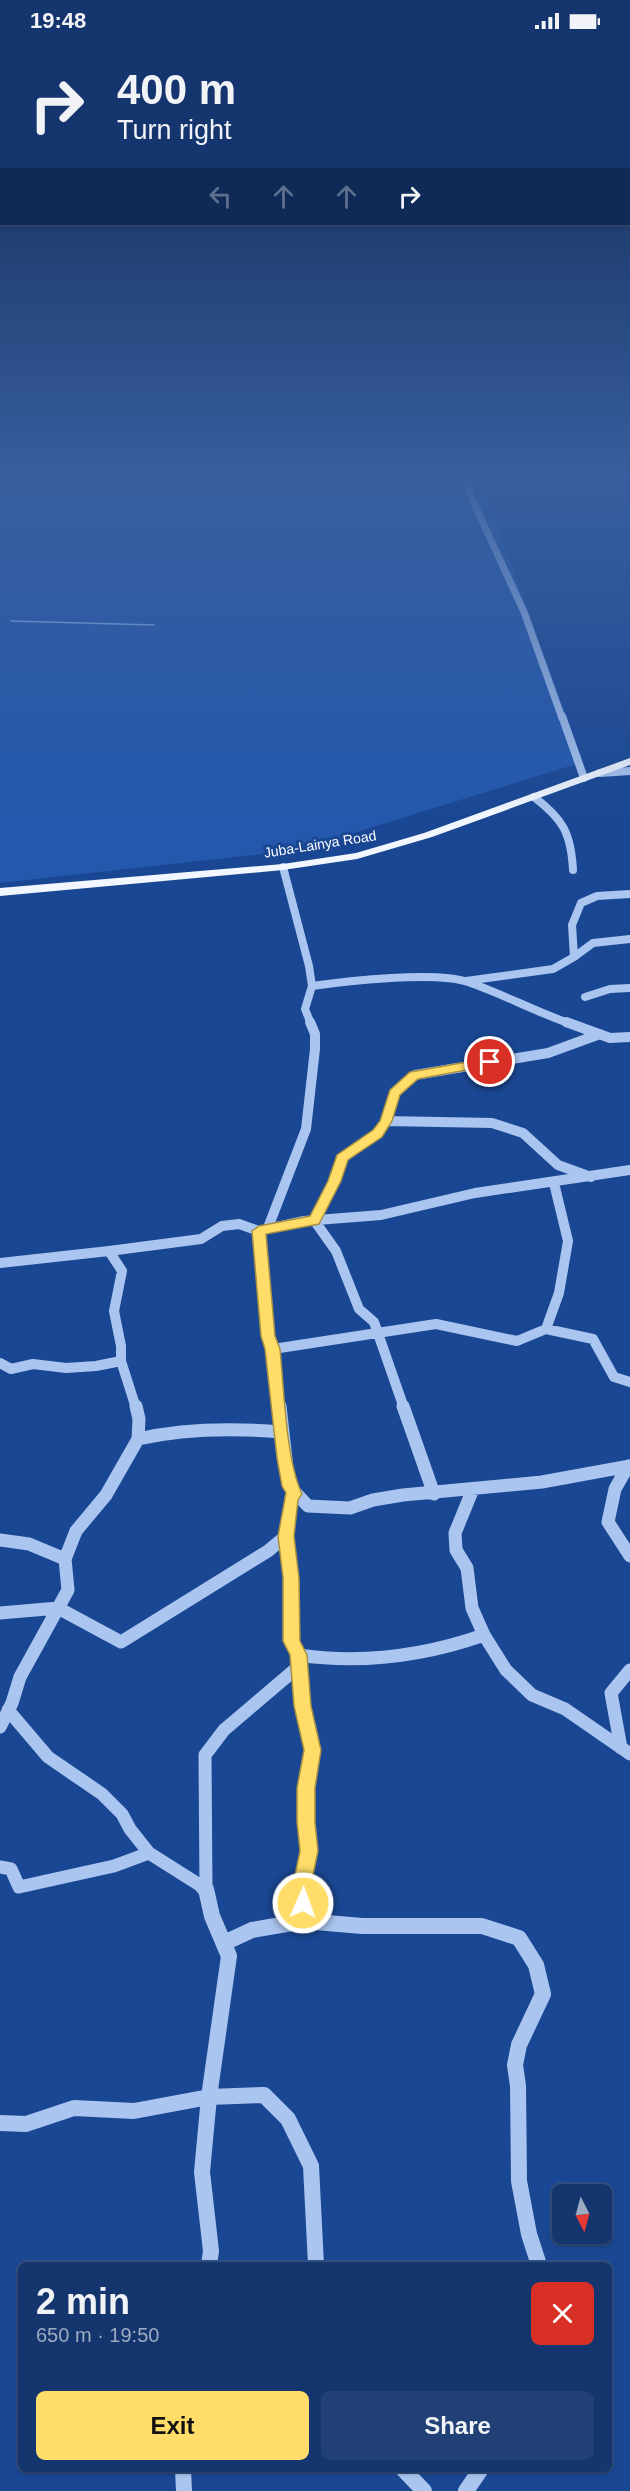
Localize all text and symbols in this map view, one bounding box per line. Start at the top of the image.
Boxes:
text: 19:48 [30,8,86,33]
icon: right [18,66,96,144]
text: 400 m [117,66,236,113]
text: Turn right [117,115,232,145]
icon: left [204,180,237,213]
icon: ahead [267,180,300,213]
icon: ahead [330,180,363,213]
icon: right [393,180,426,213]
street label: Juba-Lainya Road [263,827,377,861]
pin [464,1036,515,1087]
icon: arrive [473,1045,506,1078]
position arrow [271,1871,335,1935]
north arrow [552,2184,612,2244]
map controls [552,2184,612,2244]
text: 2 min [36,2281,130,2322]
button: close [531,2282,594,2345]
text: 650 m · 19:50 [36,2324,159,2346]
button: Exit [36,2391,309,2460]
button: Share [321,2391,594,2460]

